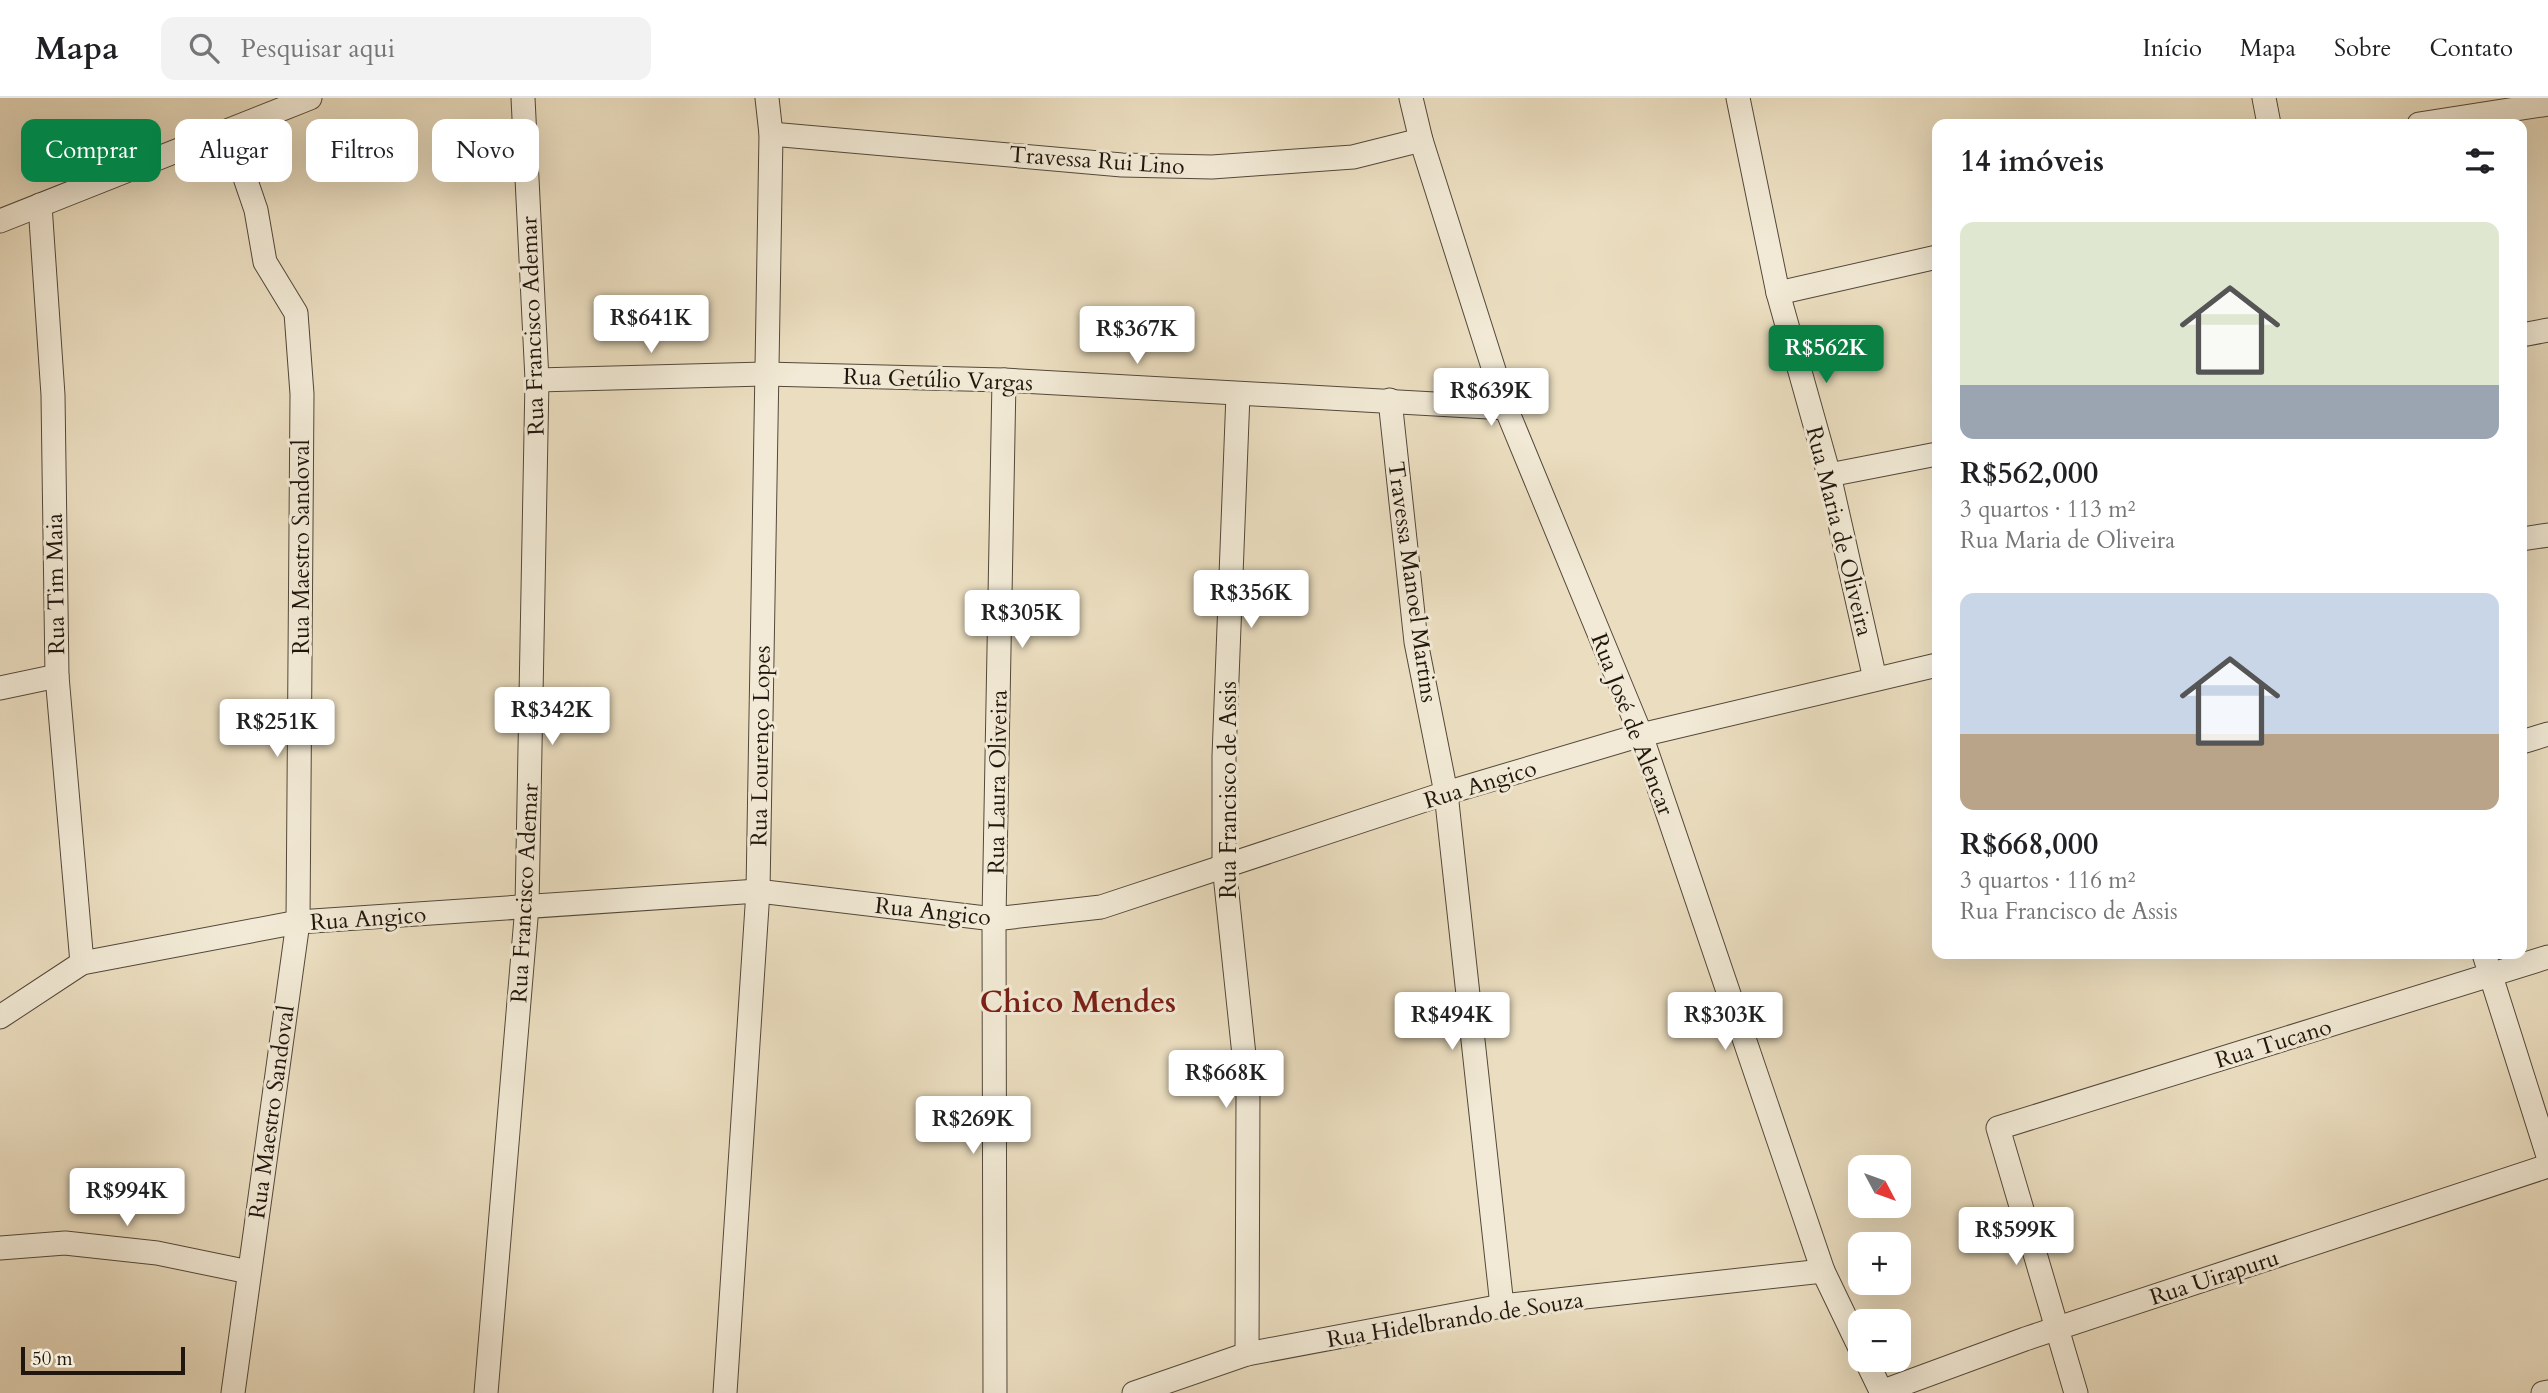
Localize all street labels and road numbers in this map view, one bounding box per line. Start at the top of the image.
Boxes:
street label: Travessa Rui Lino [1008,139,1186,182]
street label: Rua Francisco Ademar [513,215,552,436]
street label: Rua Getúlio Vargas [843,361,1033,398]
street label: Rua Maria de Oliveira [1798,423,1881,639]
street label: Rua Maestro Sandoval [286,439,317,655]
street label: Travessa Manoel Martins [1380,460,1445,704]
street label: Rua Tim Maia [39,513,72,655]
street label: Rua José de Alencar [1584,629,1682,820]
street label: Rua Lourenço Lopes [743,645,778,847]
street label: Rua Francisco de Assis [1213,681,1244,899]
street label: Rua Laura Oliveira [980,689,1015,875]
street label: Rua Angico [1420,753,1540,816]
street label: Rua Francisco Ademar [503,782,546,1004]
street label: Rua Angico [873,890,992,933]
street label: Rua Angico [309,899,427,938]
street label: Rua Maestro Sandoval [241,1003,302,1221]
street label: Rua Tucano [2211,1011,2335,1076]
street label: Rua Uirapuru [2146,1242,2283,1313]
street label: Rua Hidelbrando de Souza [1325,1284,1586,1355]

